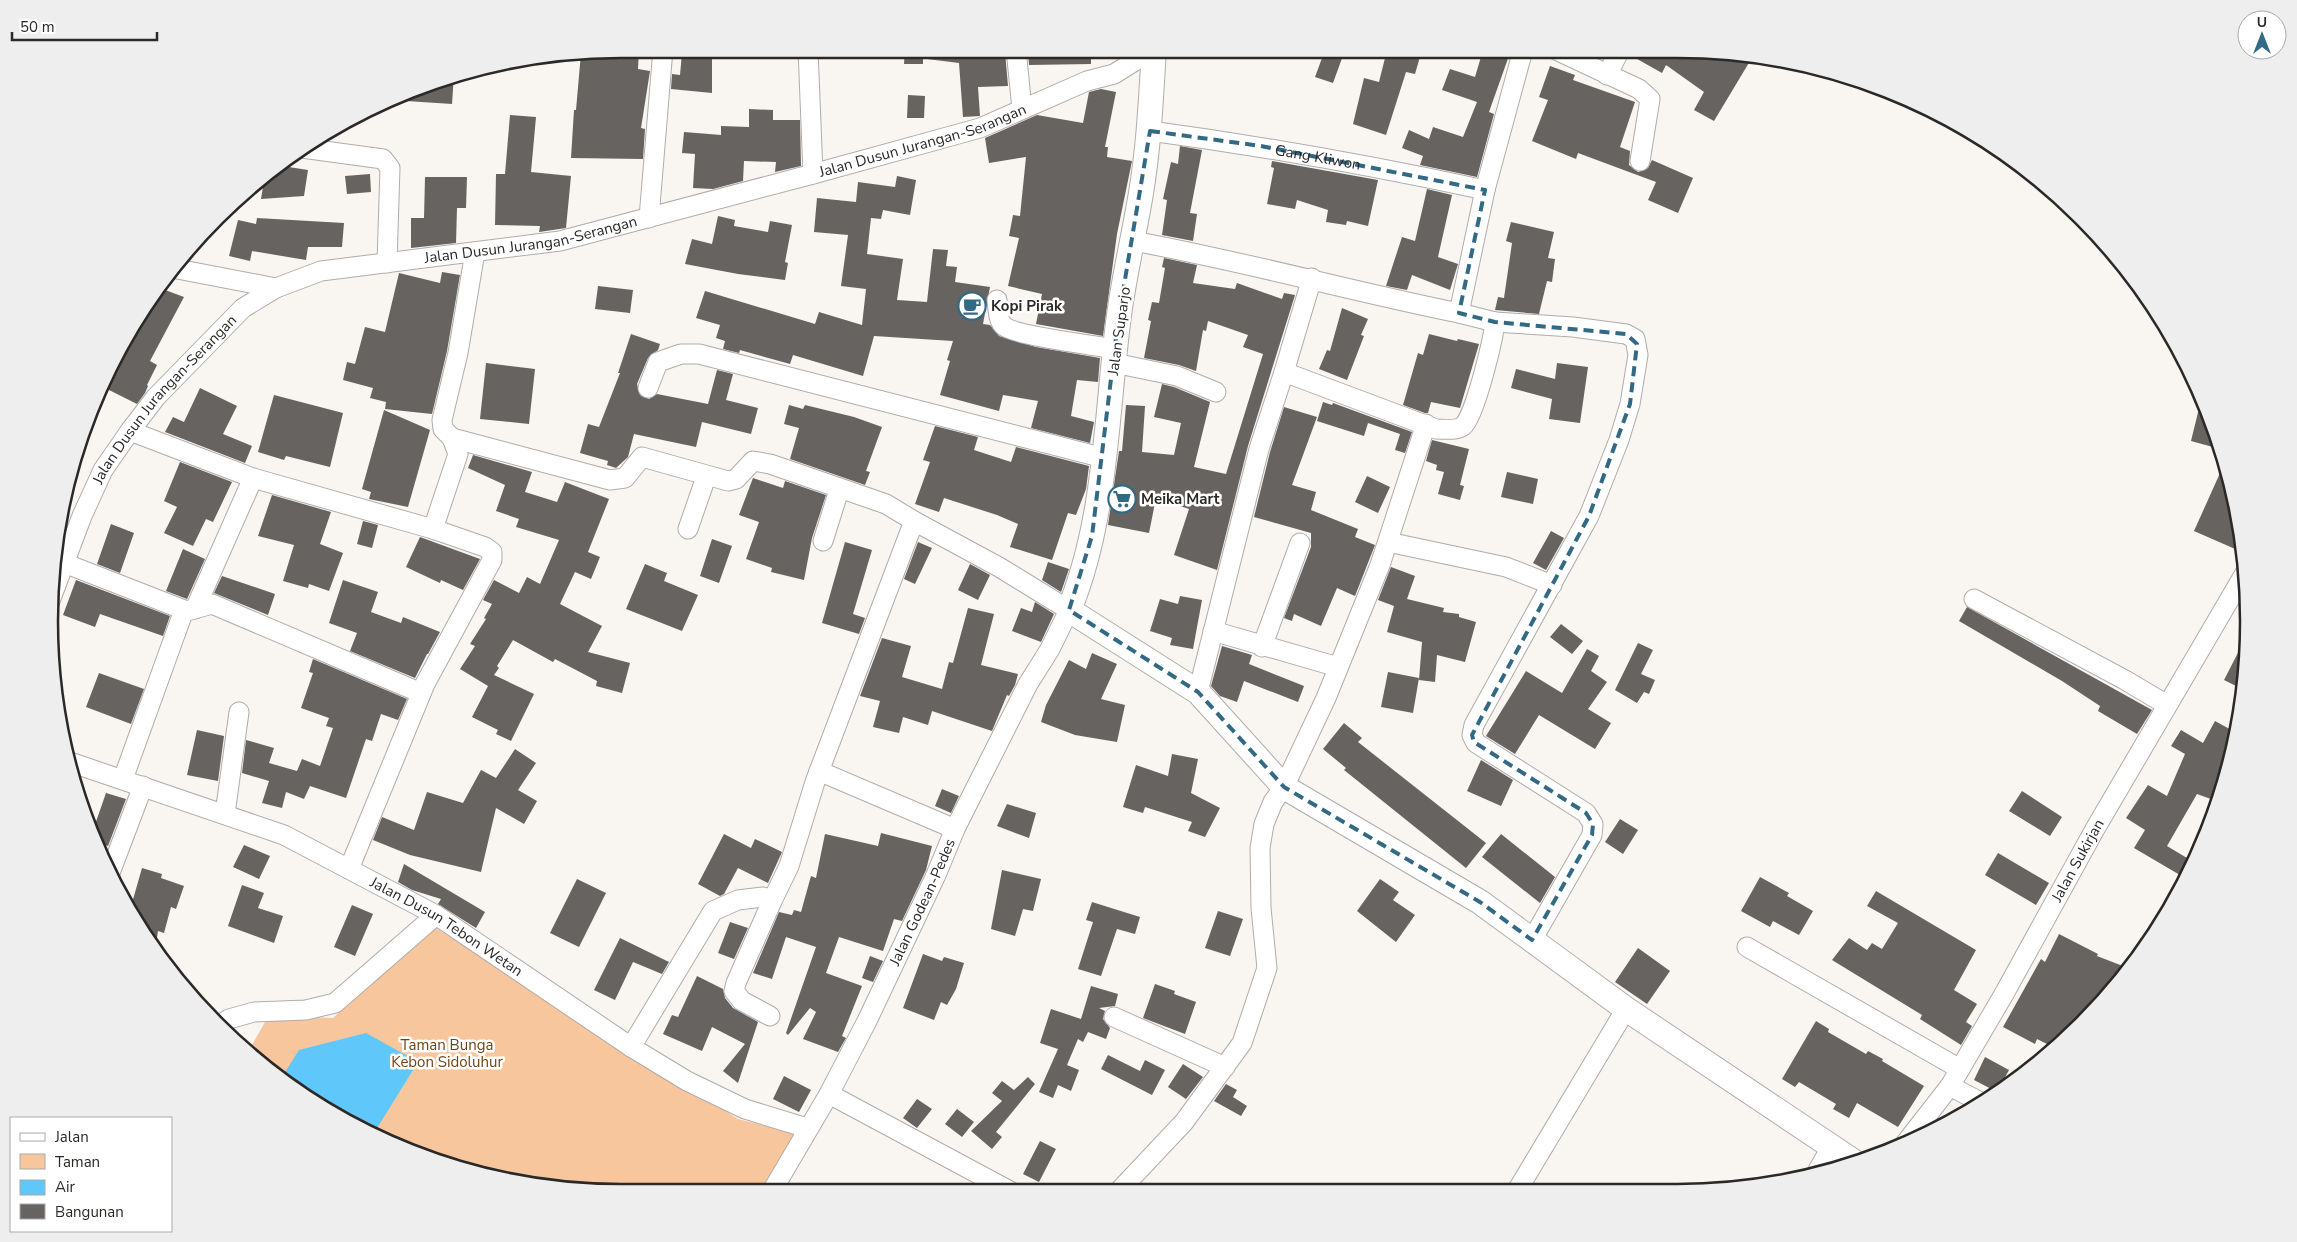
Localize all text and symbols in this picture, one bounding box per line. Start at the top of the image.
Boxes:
scale bar [12,10,158,42]
north arrow [2237,10,2287,60]
text: U [2257,13,2267,32]
text: 50 m [20,17,55,37]
street label: Jalan Dusun Jurangan-Serangan [816,99,1029,182]
street label: Gang Kliwon [1274,140,1362,175]
street label: Jalan Dusun Jurangan-Serangan [422,211,639,268]
street label: Jalan Suparjo [1103,285,1135,378]
cafe icon: Kopi Pirak [957,291,987,321]
place label: Kopi Pirak [991,296,1063,316]
street label: Jalan Dusun Jurangan-Serangan [88,310,241,488]
supermarket icon: Meika Mart [1107,484,1137,514]
place label: Meika Mart [1141,489,1220,509]
street label: Jalan Sukirjan [2046,815,2109,906]
street label: Jalan Godean-Pedes [884,836,960,970]
street label: Jalan Dusun Tebon Wetan [366,872,527,981]
park label: Taman Bunga Kebon Sidoluhur [391,1035,503,1072]
legend [10,1117,172,1232]
text: Jalan [54,1127,89,1147]
text: Taman [55,1152,100,1172]
text: Air [55,1177,75,1197]
text: Bangunan [55,1202,124,1222]

